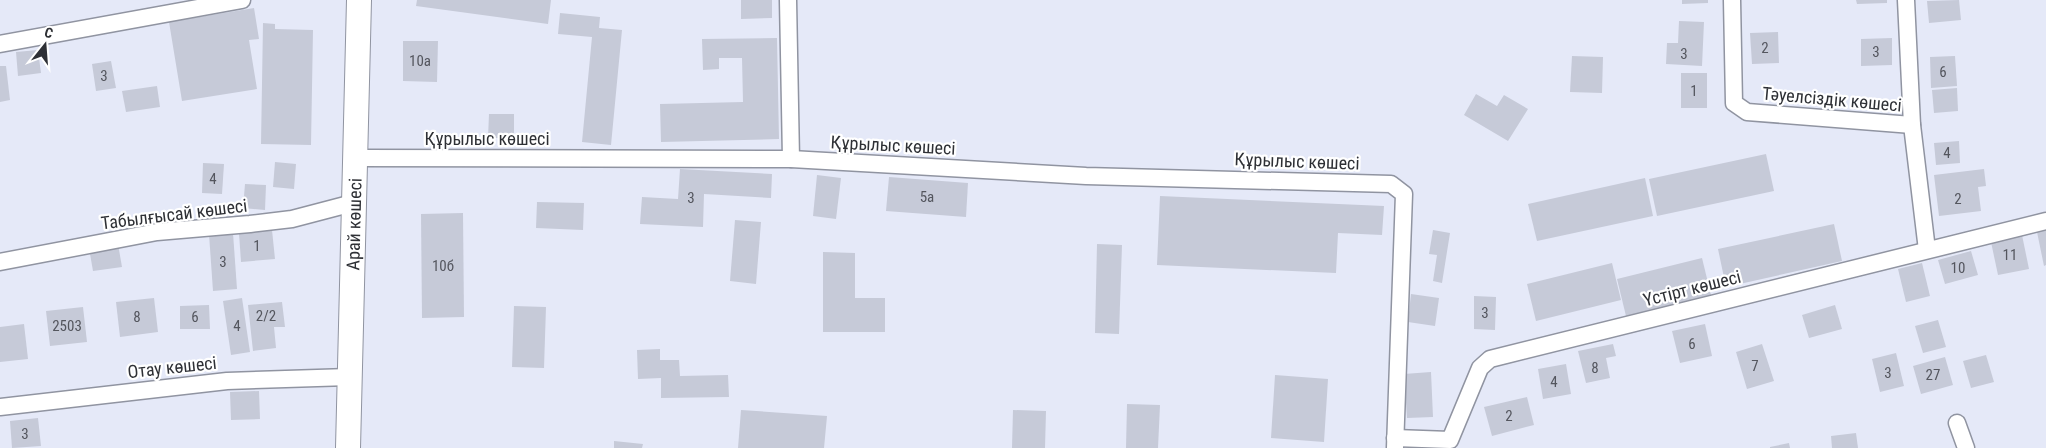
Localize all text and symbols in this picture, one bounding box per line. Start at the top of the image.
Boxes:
north arrow [20,20,70,70]
text: С [43,24,55,41]
house number: 2 [1761,39,1769,57]
house number: 3 [1872,43,1880,61]
house number: 3 [1680,45,1688,63]
house number: 10а [409,52,431,70]
house number: 6 [1939,63,1947,81]
house number: 3 [100,67,108,85]
house number: 1 [1690,82,1698,100]
street label: Тәуелсіздік көшесі [1761,82,1903,116]
street label: Құрылыс көшесі [424,128,550,149]
street label: Құрылыс көшесі [830,131,956,159]
house number: 4 [1943,144,1951,162]
street label: Құрылыс көшесі [1234,148,1360,174]
house number: 4 [209,170,217,188]
street label: Арай көшесі [342,178,365,270]
house number: 5а [920,188,934,206]
house number: 3 [687,189,695,207]
house number: 2 [1954,190,1962,208]
street label: Табылғысай көшесі [100,195,248,233]
house number: 1 [253,237,261,255]
house number: 11 [2003,246,2017,264]
house number: 3 [219,253,227,271]
house number: 10б [432,257,454,275]
house number: 10 [1951,259,1965,277]
street label: Үстірт көшесі [1641,266,1743,310]
house number: 3 [1481,304,1489,322]
house number: 2/2 [256,307,276,325]
house number: 8 [133,308,141,326]
house number: 6 [191,308,199,326]
house number: 2503 [52,317,82,335]
house number: 4 [233,317,241,335]
house number: 6 [1688,335,1696,353]
street label: Отау көшесі [126,352,218,382]
house number: 7 [1751,357,1759,375]
house number: 8 [1591,359,1599,377]
house number: 3 [1884,364,1892,382]
house number: 27 [1926,366,1940,384]
house number: 4 [1550,373,1558,391]
house number: 2 [1505,407,1513,425]
house number: 3 [21,425,29,443]

